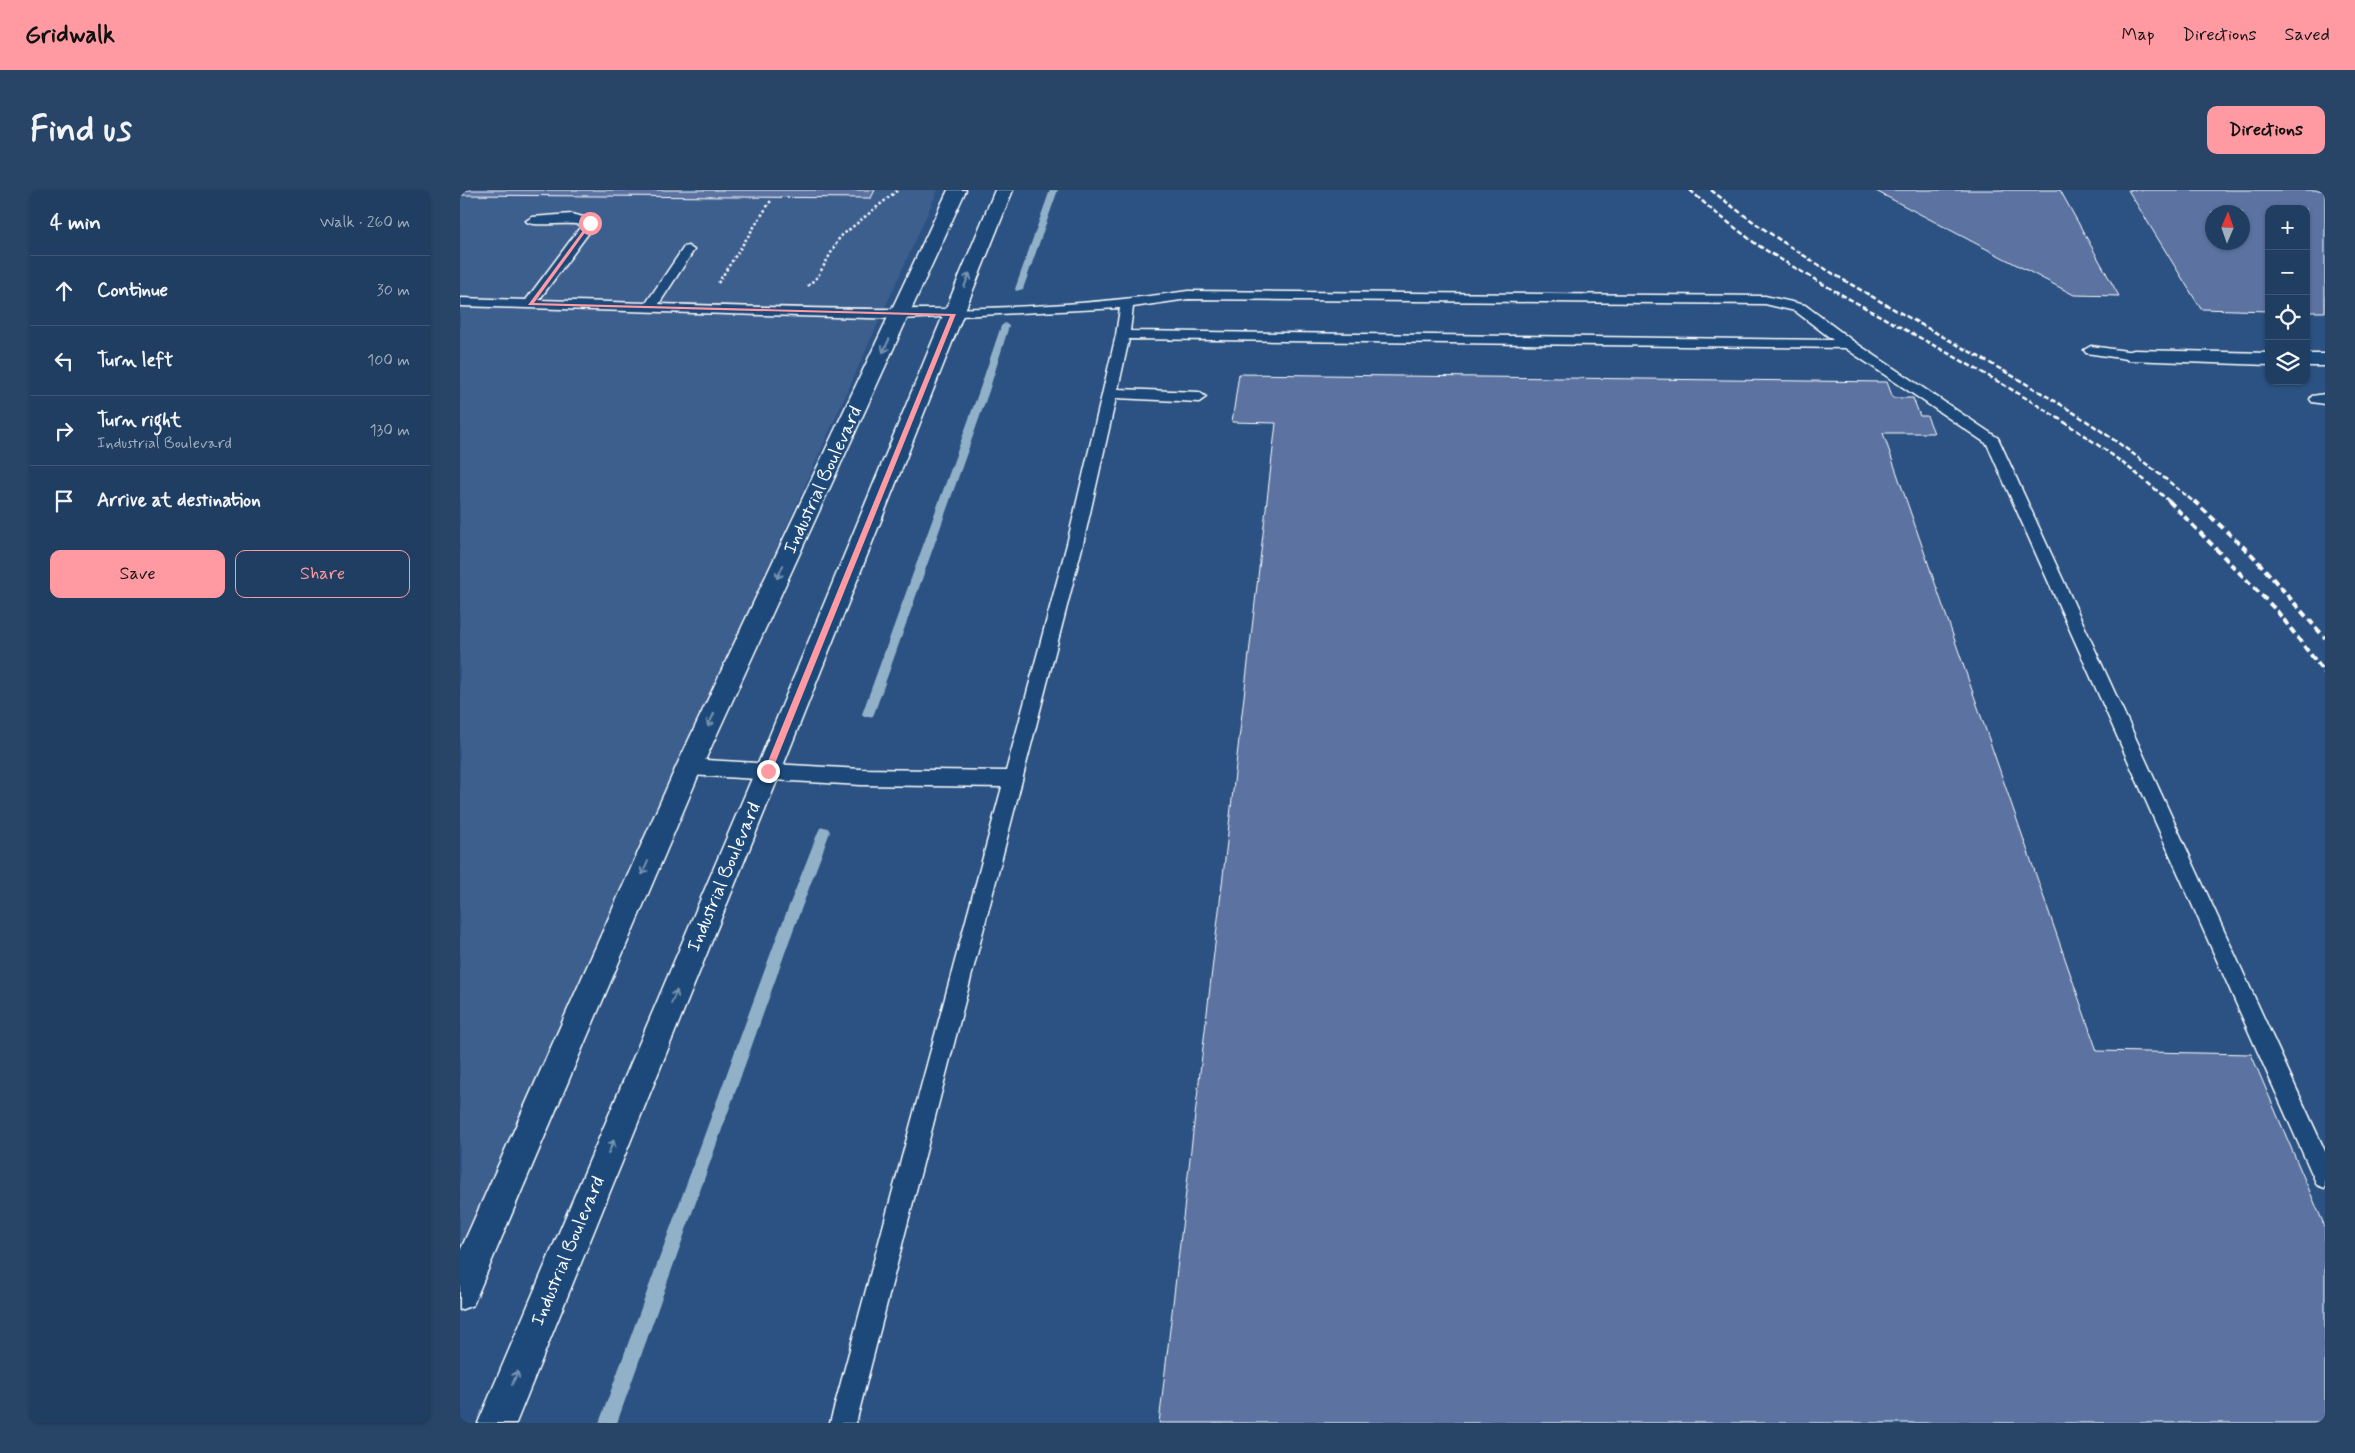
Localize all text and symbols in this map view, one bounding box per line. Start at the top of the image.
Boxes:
text: Gridwalk [25,20,115,51]
text: Map [2122,23,2155,47]
text: Directions [2183,23,2257,47]
text: Saved [2285,23,2330,47]
button: Directions [2207,106,2325,154]
text: Find us [30,107,132,153]
north arrow [2205,205,2250,250]
map controls [2265,205,2310,385]
button: + [2265,205,2310,250]
text: 4 min [50,209,101,237]
text: Walk · 260 m [320,212,410,233]
route start [579,212,602,235]
button: − [2265,250,2310,295]
one-way arrow [963,273,972,288]
icon: ahead [50,277,78,305]
text: Continue [97,278,168,303]
text: 30 m [377,280,410,301]
button: locate [2265,295,2310,340]
one-way arrow [881,338,890,353]
button: layers [2265,340,2310,385]
icon: left [50,347,78,375]
text: Turn left [97,348,173,373]
text: 100 m [367,350,410,371]
street label: Industrial Boulevard [778,402,868,558]
text: Turn right [97,408,181,433]
icon: right [50,417,78,445]
text: 130 m [369,420,410,441]
text: Industrial Boulevard [97,433,232,454]
icon: arrive [50,487,78,515]
text: Arrive at destination [97,488,261,513]
button: Save [50,550,225,598]
button: Share [235,550,410,598]
one-way arrow [775,564,785,579]
one-way arrow [706,712,716,727]
route end [757,760,780,783]
street label: Industrial Boulevard [681,798,767,956]
one-way arrow [640,860,650,875]
one-way arrow [669,990,679,1005]
one-way arrow [607,1140,617,1155]
street label: Industrial Boulevard [525,1172,611,1330]
one-way arrow [511,1371,521,1386]

